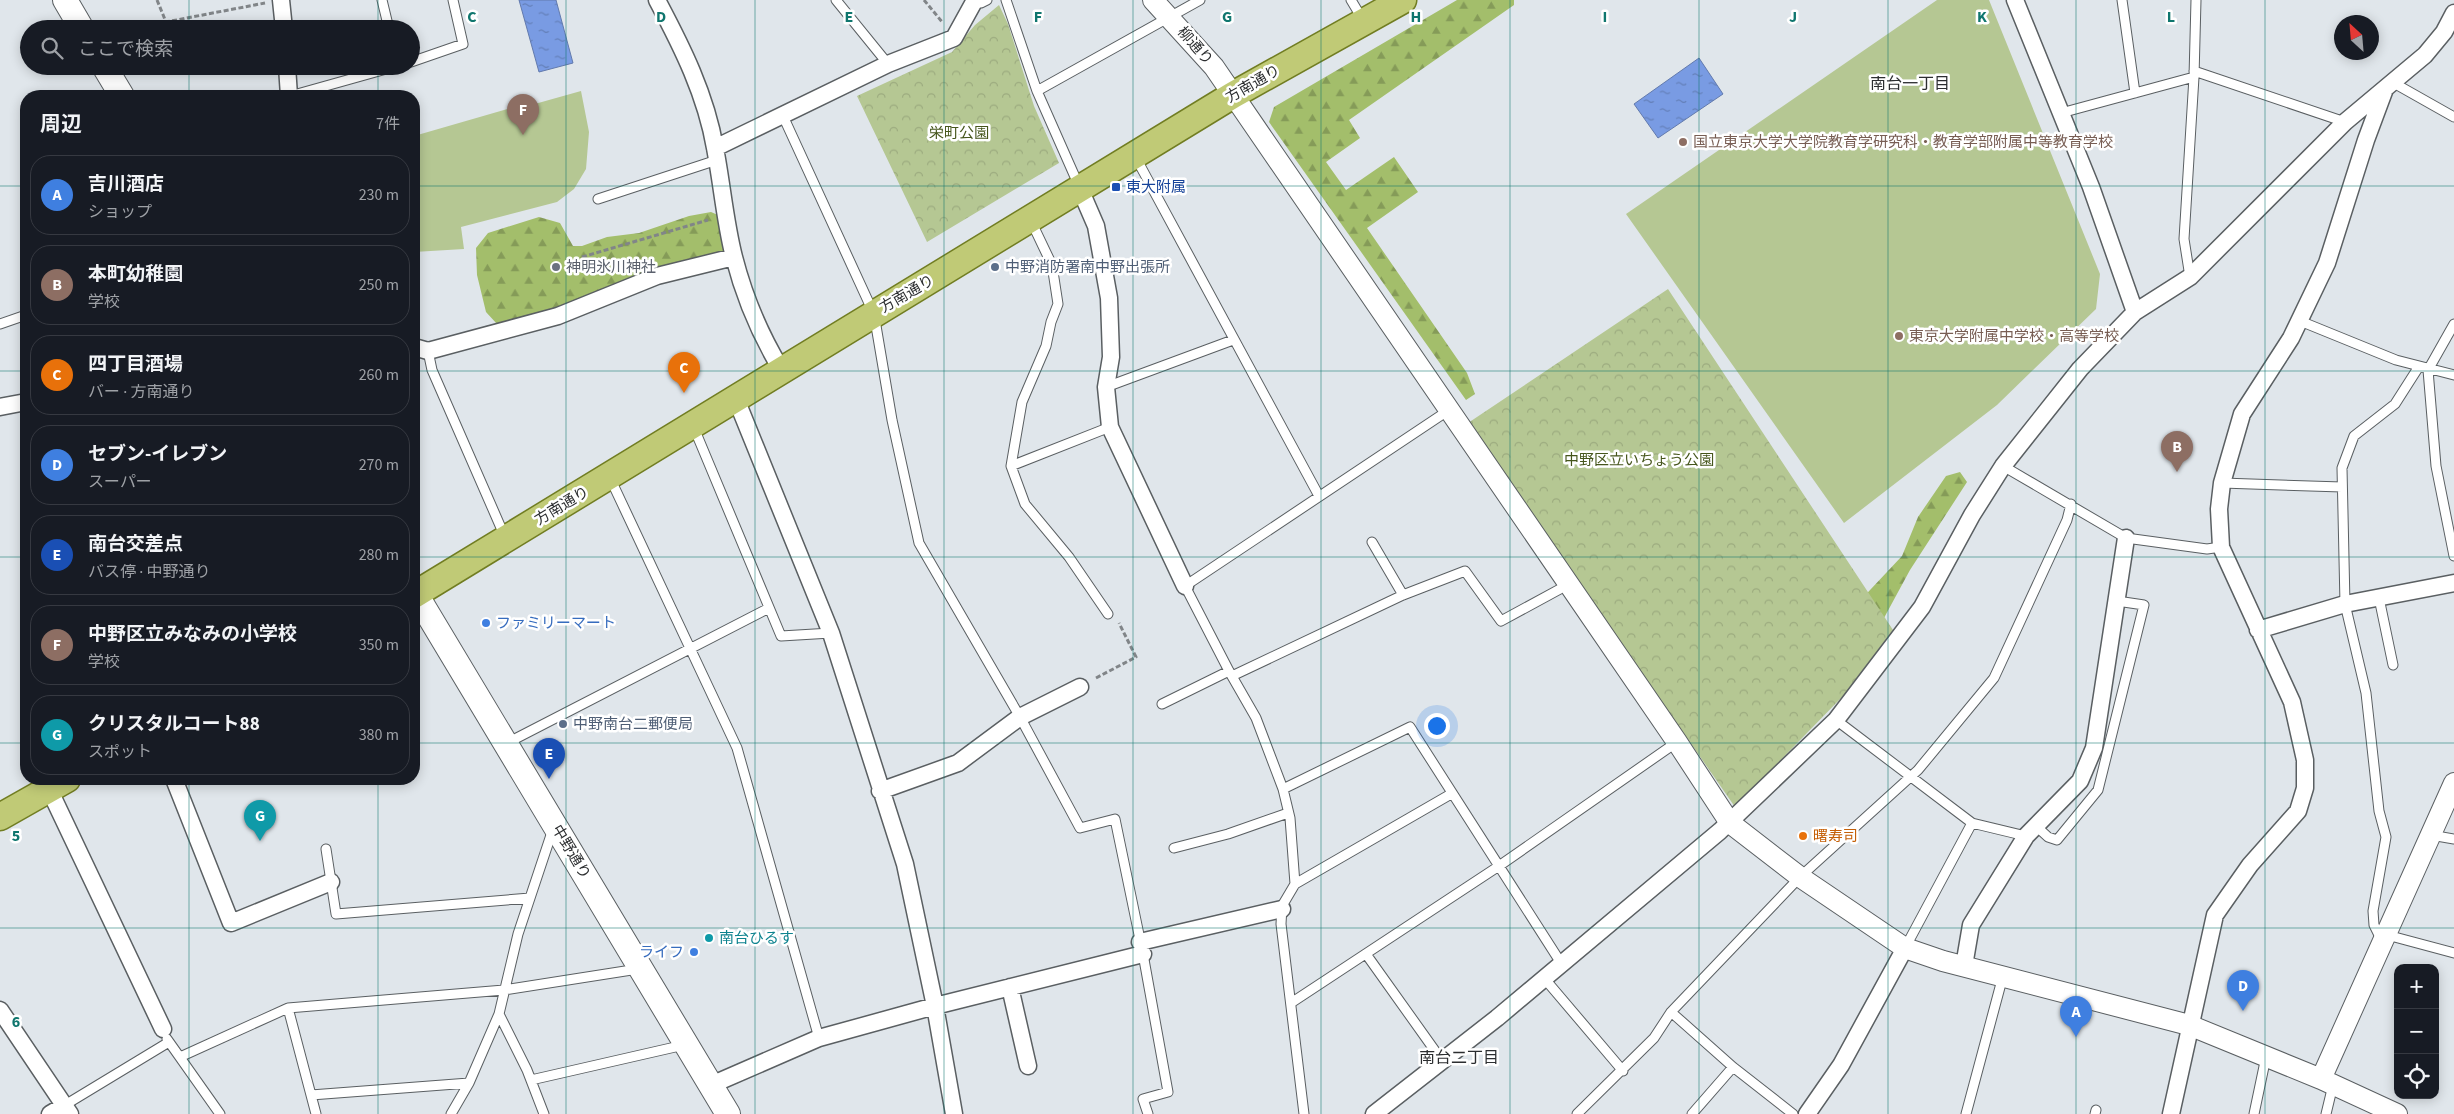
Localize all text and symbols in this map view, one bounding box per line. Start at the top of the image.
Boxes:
text: C [467,6,477,28]
text: D [656,6,666,28]
text: E [845,6,853,28]
text: F [1034,6,1042,28]
text: G [1222,6,1232,28]
text: H [1411,6,1421,28]
text: I [1603,6,1607,28]
text: J [1789,6,1797,28]
text: K [1977,6,1987,28]
text: L [2167,6,2175,28]
north arrow [2334,15,2379,60]
search box [20,20,420,75]
street label: 柳通り [1172,22,1218,70]
icon: search [38,34,66,62]
text: ここで検索 [78,36,173,63]
street label: 方南通り [1222,60,1284,108]
district label: 南台一丁目 [1870,73,1950,95]
pin: F [507,94,539,135]
text: 周辺 [40,109,82,139]
text: 7件 [376,113,400,135]
park label: 栄町公園 [929,123,989,144]
place label: 国立東京大学大学院教育学研究科・教育学部附属中等教育学校 [1693,132,2113,153]
marker: 国立東京大学大学院教育学研究科・教育学部附属中等教育学校 [1677,136,1689,148]
text: 吉川酒店 [88,171,164,198]
place label: 東大附属 [1126,177,1186,198]
marker: 東大附属 [1110,181,1122,193]
text: A [52,184,62,206]
text: 230 m [359,184,399,206]
text: ショップ [88,201,152,223]
place label: 神明氷川神社 [566,257,656,278]
place label: 中野消防署南中野出張所 [1005,257,1170,278]
text: 本町幼稚園 [88,261,183,288]
marker: 神明氷川神社 [550,261,562,273]
marker: 中野消防署南中野出張所 [989,261,1001,273]
street label: 方南通り [876,270,938,318]
text: B [52,274,62,296]
text: 250 m [359,274,399,296]
text: 学校 [88,291,120,313]
place label: 東京大学附属中学校・高等学校 [1909,326,2119,347]
marker: 東京大学附属中学校・高等学校 [1893,330,1905,342]
text: 四丁目酒場 [88,351,183,378]
pin: C [668,352,700,393]
text: C [52,364,62,386]
text: 260 m [359,364,399,386]
text: バー · 方南通り [88,381,194,403]
pin: B [2161,431,2193,472]
text: セブン-イレブン [88,441,227,468]
park label: 中野区立いちょう公園 [1564,450,1714,471]
text: D [52,454,62,476]
text: 270 m [359,454,399,476]
text: スーパー [88,471,152,493]
street label: 方南通り [531,482,593,530]
text: 南台交差点 [88,531,183,558]
text: E [53,544,61,566]
text: 280 m [359,544,399,566]
text: バス停 · 中野通り [88,561,210,583]
place label: ファミリーマート [496,613,616,634]
marker: ファミリーマート [480,617,492,629]
text: 中野区立みなみの小学校 [88,621,297,648]
text: F [53,634,61,656]
text: 350 m [359,634,399,656]
text: 学校 [88,651,120,673]
text: クリスタルコート88 [88,711,260,738]
your location [1424,713,1450,739]
place label: 中野南台二郵便局 [573,714,693,735]
marker: 中野南台二郵便局 [557,718,569,730]
text: G [52,724,62,746]
text: 380 m [359,724,399,746]
pin: E [533,738,565,779]
text: スポット [88,741,152,763]
pin: G [244,800,276,841]
street label: 中野通り [547,821,595,883]
text: 5 [12,825,20,847]
place label: 曙寿司 [1813,826,1858,847]
marker: 曙寿司 [1797,830,1809,842]
place label: 南台ひるす [719,928,794,949]
marker: 南台ひるす [703,932,715,944]
place label: ライフ [639,942,684,963]
marker: ライフ [688,946,700,958]
map controls [2394,964,2439,1099]
button: + [2394,964,2439,1009]
pin: D [2227,970,2259,1011]
pin: A [2060,996,2092,1037]
button: − [2394,1009,2439,1054]
text: 6 [12,1011,20,1033]
district label: 南台二丁目 [1419,1047,1499,1069]
button: locate [2394,1054,2439,1099]

